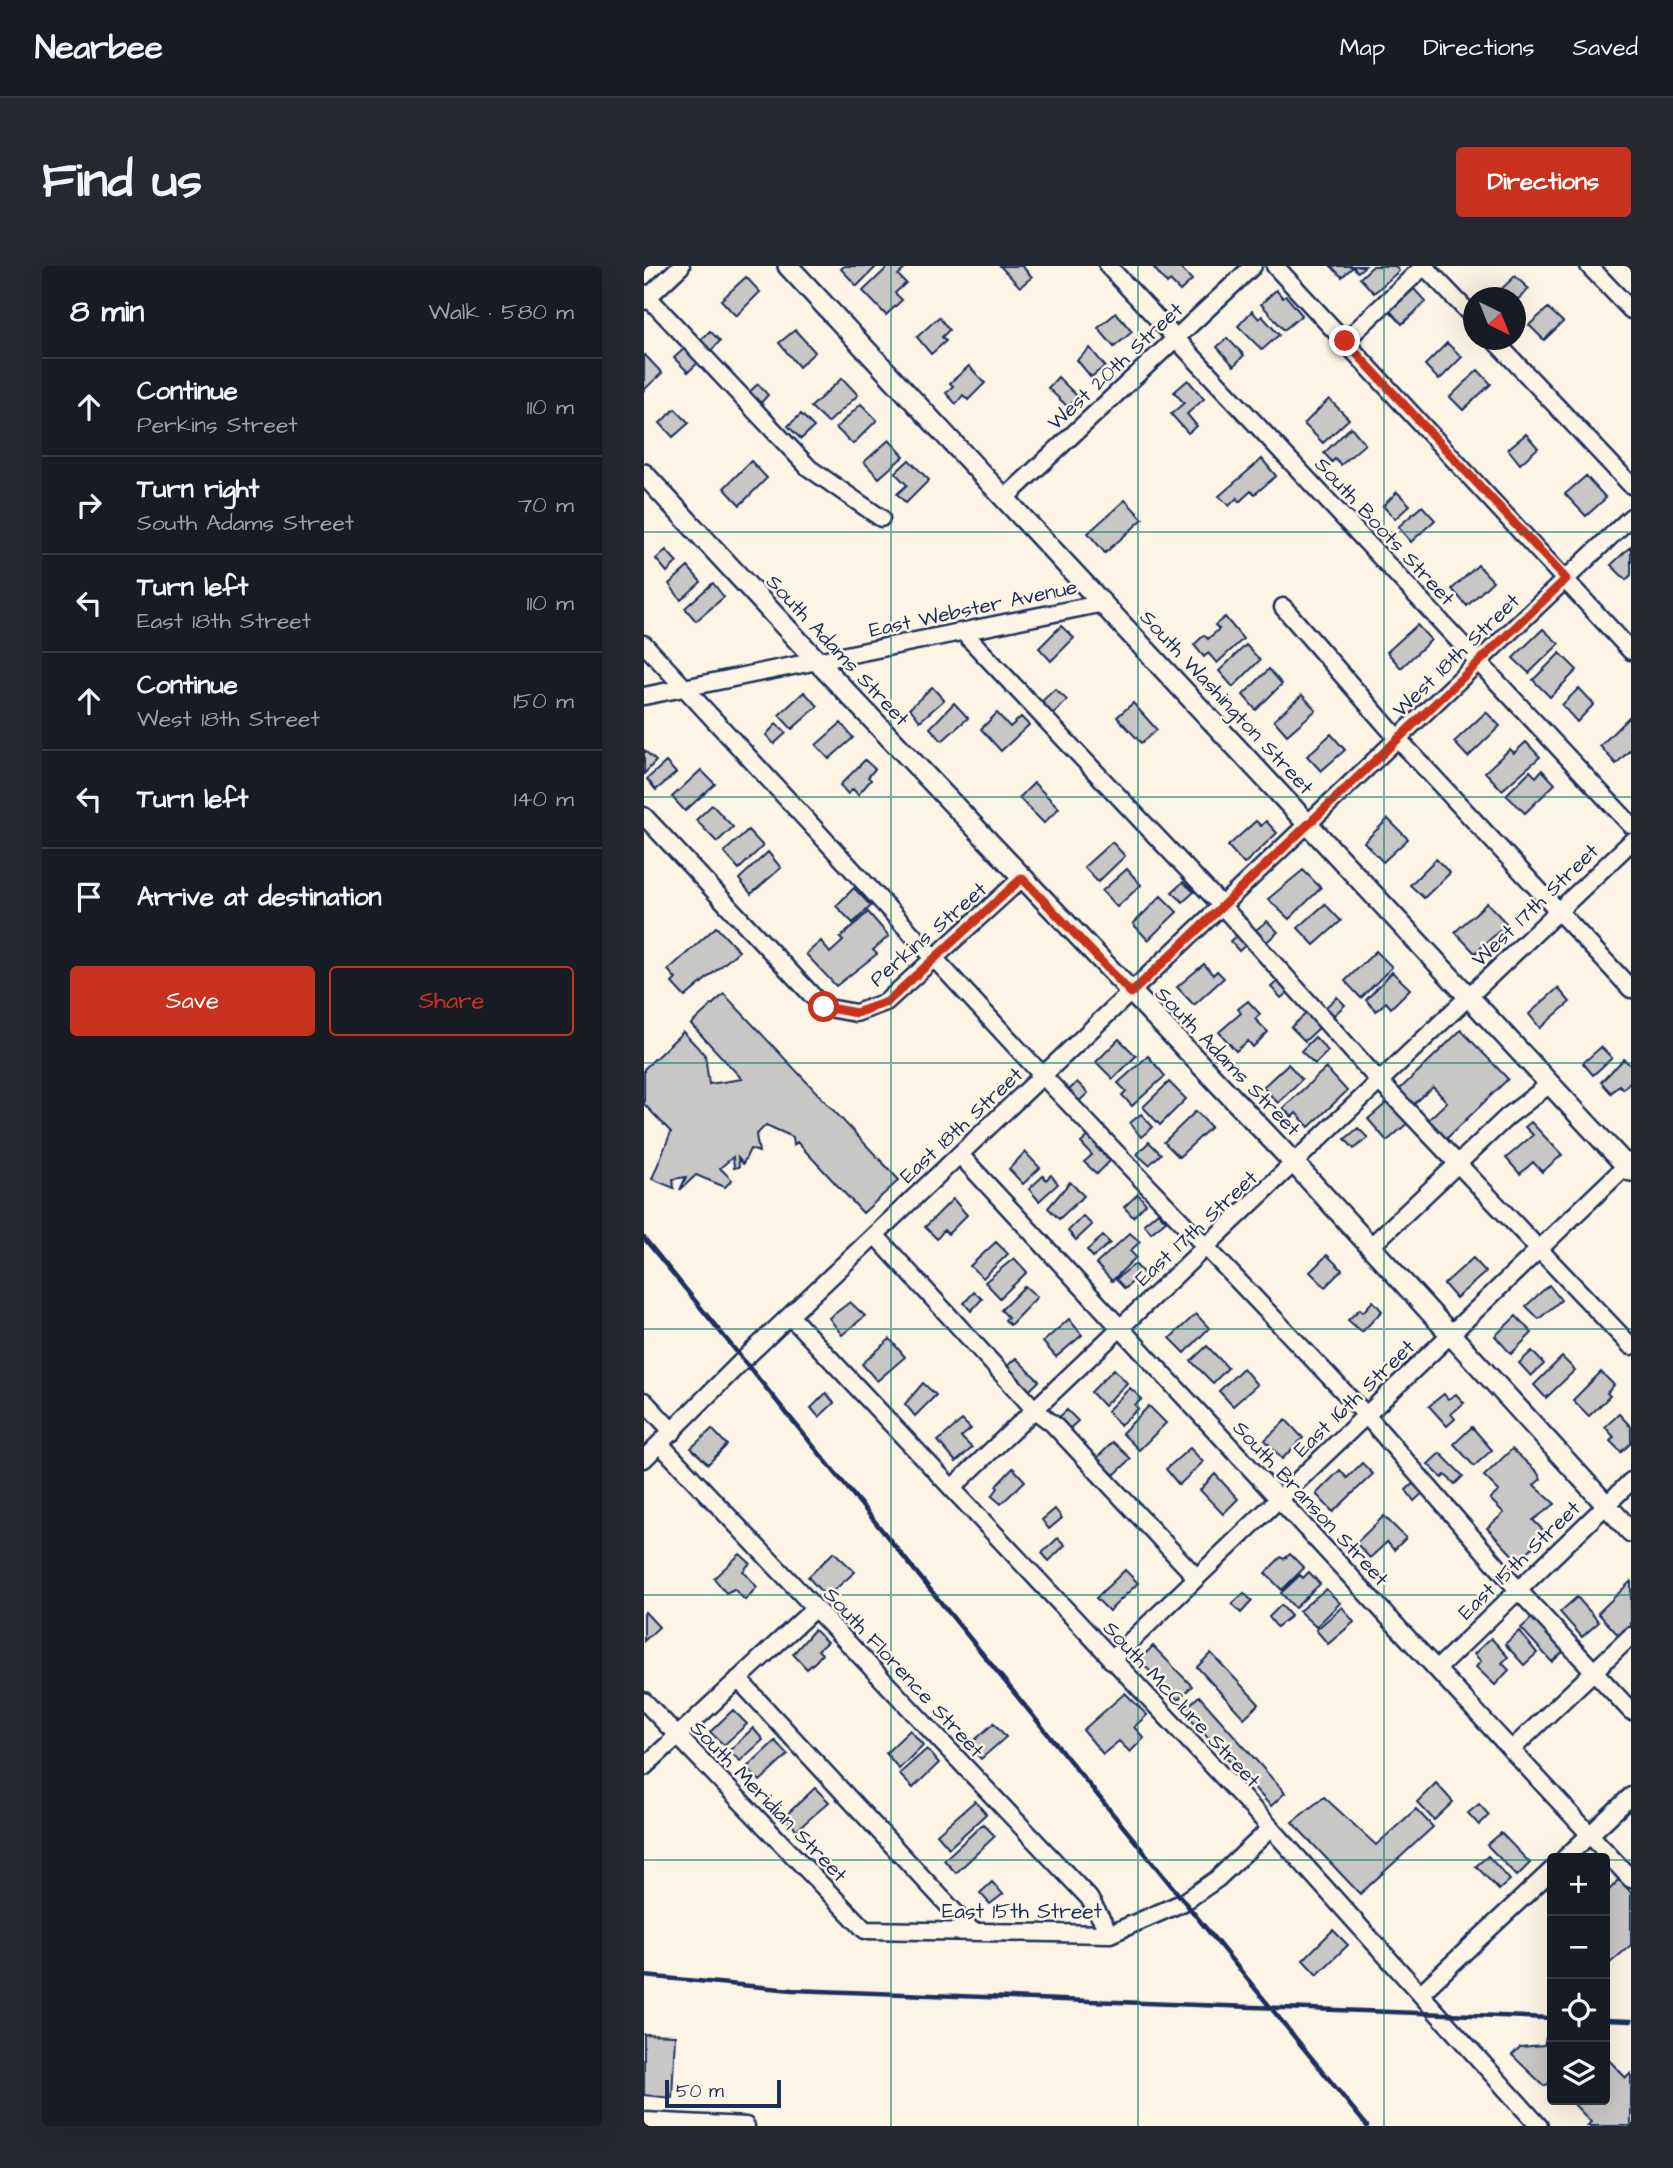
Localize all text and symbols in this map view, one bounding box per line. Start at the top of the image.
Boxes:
text: Nearbee [35,25,163,71]
text: Map [1340,31,1385,65]
text: Directions [1423,31,1535,65]
text: Saved [1573,31,1638,65]
button: Directions [1456,147,1631,217]
text: Find us [42,148,202,216]
north arrow [1463,287,1526,350]
text: 8 min [70,291,144,333]
street label: West 20th Street [1041,295,1190,437]
text: Walk · 580 m [428,296,574,328]
route end [1329,325,1360,356]
text: Continue [137,373,238,409]
icon: ahead [70,388,108,426]
text: 110 m [526,391,574,423]
text: Perkins Street [137,409,298,441]
street label: South Boots Street [1308,450,1462,613]
text: Turn right [137,471,259,507]
icon: right [70,486,108,524]
text: 70 m [518,489,574,521]
text: South Adams Street [137,507,354,539]
street label: South Adams Street [759,568,916,733]
text: Turn left [137,569,248,605]
street label: East Webster Avenue [866,572,1080,645]
icon: left [70,584,108,622]
text: 110 m [526,587,574,619]
street label: West 18th Street [1386,587,1527,724]
street label: South Washington Street [1132,604,1320,803]
text: East 18th Street [137,605,311,637]
text: Continue [137,667,238,703]
icon: ahead [70,682,108,720]
text: 150 m [513,685,574,717]
text: West 18th Street [137,703,320,735]
icon: left [70,780,108,818]
text: Turn left [137,781,248,817]
text: 140 m [514,783,574,815]
street label: West 17th Street [1465,837,1606,974]
street label: Perkins Street [863,875,994,993]
icon: arrive [70,878,108,916]
text: Arrive at destination [137,879,382,915]
button: Save [70,966,315,1036]
button: Share [329,966,574,1036]
street label: South Adams Street [1148,980,1307,1143]
route start [808,991,839,1022]
street label: East 18th Street [893,1060,1030,1190]
street label: East 17th Street [1129,1163,1264,1293]
street label: East 16th Street [1287,1333,1422,1464]
street label: South Branson Street [1226,1414,1396,1593]
street label: East 15th Street [1452,1494,1587,1626]
street label: South Florence Street [817,1580,991,1765]
street label: South McClure Street [1096,1614,1267,1795]
street label: South Meridian Street [684,1714,854,1889]
map controls [1547,1853,1610,2105]
button: + [1547,1853,1610,1916]
street label: East 15th Street [942,1897,1103,1926]
button: − [1547,1916,1610,1979]
button: locate [1547,1979,1610,2042]
button: layers [1547,2042,1610,2105]
scale bar [665,2077,780,2109]
text: 50 m [676,2078,724,2105]

